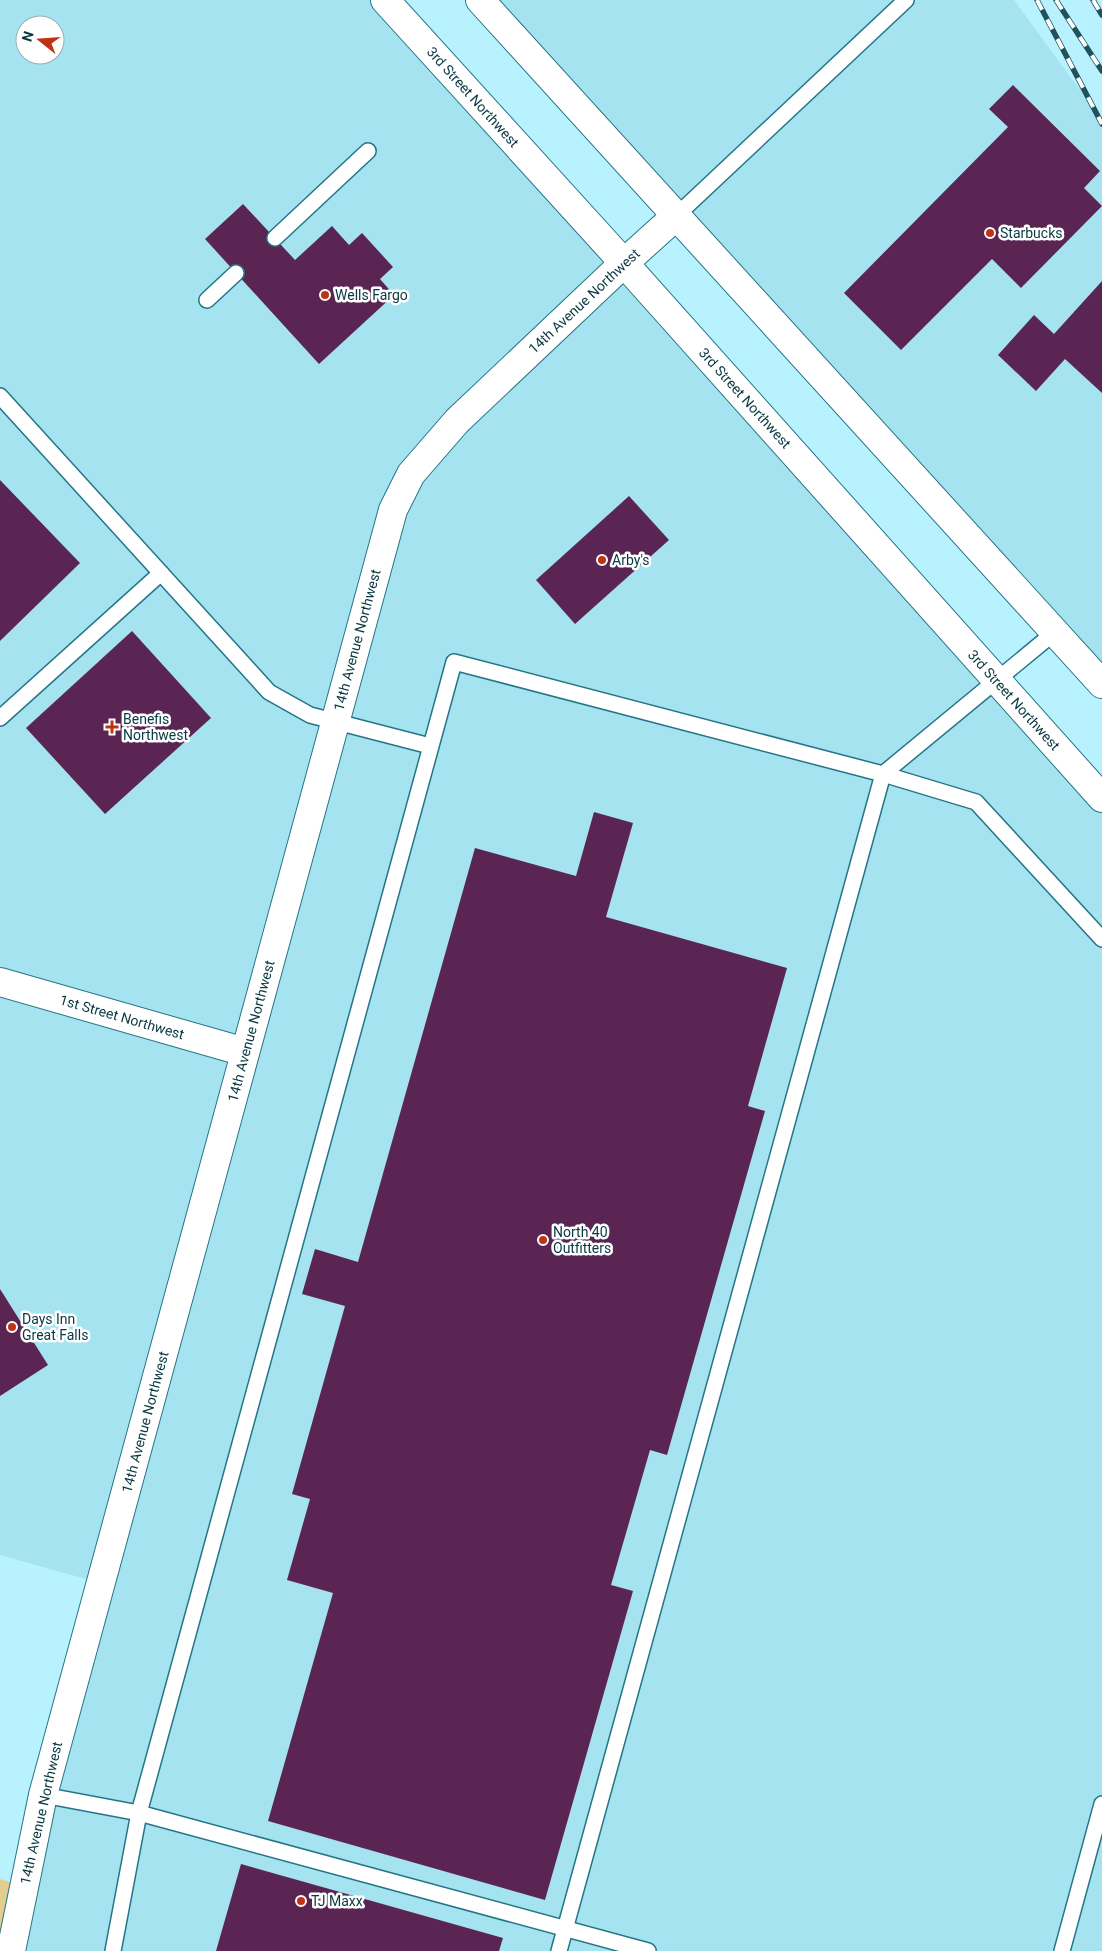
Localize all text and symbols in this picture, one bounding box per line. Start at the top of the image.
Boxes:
north arrow [15,15,65,65]
text: N [18,29,37,43]
street label: 3rd Street Northwest [424,44,523,151]
place label: Starbucks [1000,225,1062,241]
marker: Starbucks [984,227,996,239]
street label: 14th Avenue Northwest [525,245,643,357]
place label: Wells Fargo [335,287,408,303]
marker: Wells Fargo [319,289,331,301]
street label: 3rd Street Northwest [696,345,795,452]
place label: Arby's [612,552,650,568]
marker: Arby's [596,554,608,566]
street label: 14th Avenue Northwest [330,567,384,713]
street label: 3rd Street Northwest [965,647,1064,754]
place label: Benefis Northwest [123,711,189,743]
marker: Benefis Northwest [105,720,119,734]
street label: 14th Avenue Northwest [224,958,278,1104]
street label: 1st Street Northwest [58,992,186,1043]
place label: North 40 Outfitters [553,1224,611,1256]
marker: North 40 Outfitters [537,1234,549,1246]
place label: Days Inn Great Falls [22,1311,88,1343]
marker: Days Inn Great Falls [6,1321,18,1333]
street label: 14th Avenue Northwest [118,1349,172,1495]
street label: 14th Avenue Northwest [17,1740,65,1886]
place label: TJ Maxx [311,1893,363,1909]
marker: TJ Maxx [295,1895,307,1907]

